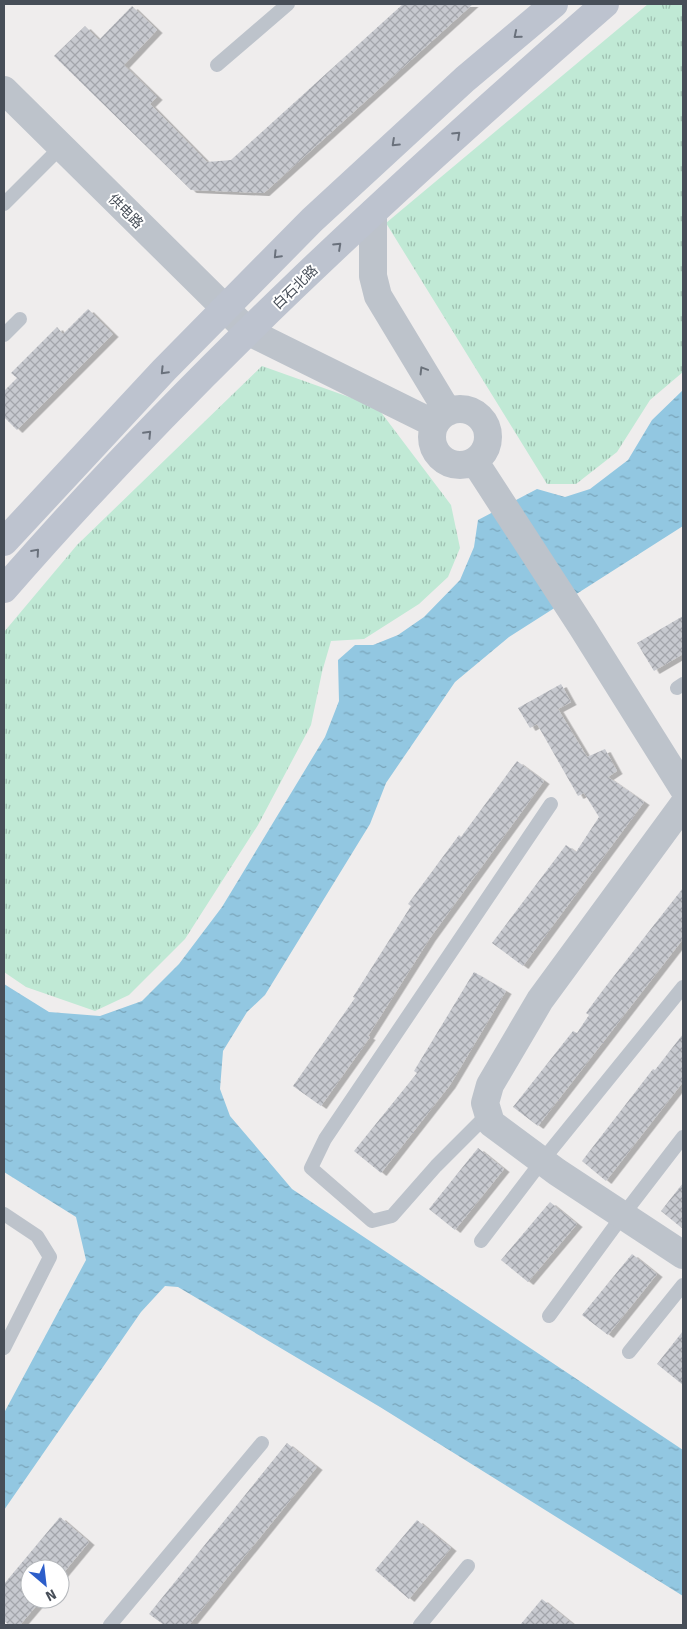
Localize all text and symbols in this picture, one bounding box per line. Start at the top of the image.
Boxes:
one-way arrow [513,29,522,38]
one-way arrow [451,132,460,141]
one-way arrow [392,137,401,146]
street label: 供电路 [105,190,147,232]
one-way arrow [332,243,341,252]
one-way arrow [274,249,283,258]
street label: 白石北路 [269,262,321,313]
one-way arrow [161,365,170,374]
one-way arrow [419,366,429,375]
one-way arrow [142,431,151,440]
one-way arrow [30,548,39,557]
north arrow [20,1559,70,1609]
text: N [43,1585,59,1605]

